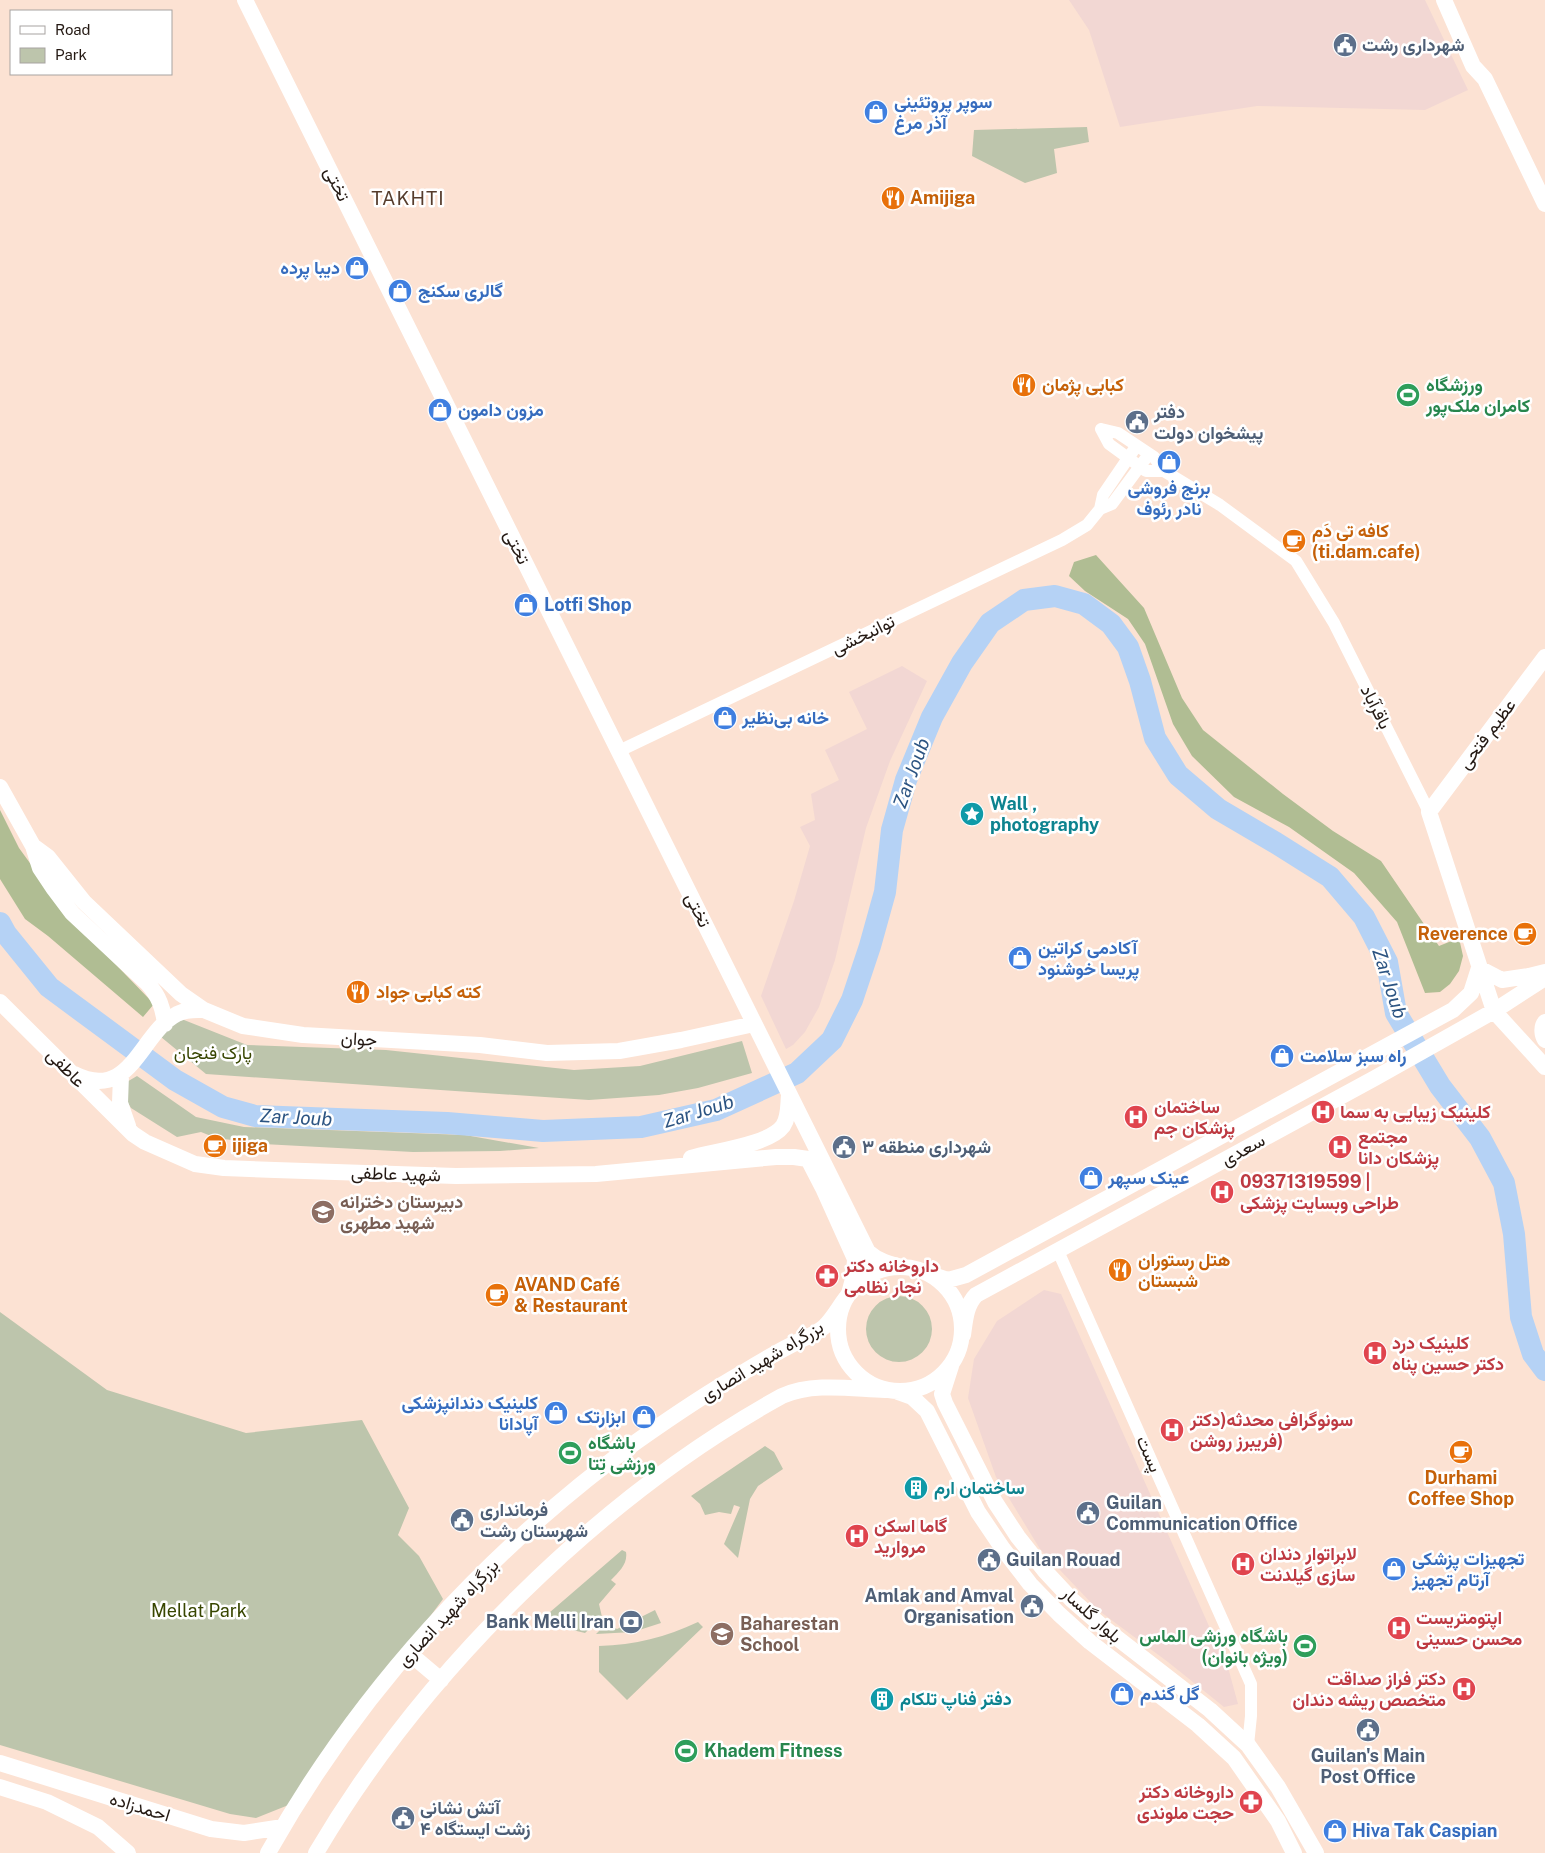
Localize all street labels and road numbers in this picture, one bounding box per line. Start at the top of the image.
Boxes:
street label: تختی [319,163,355,205]
street label: تختی [499,526,535,568]
street label: توانبخشی [828,610,898,660]
street label: باقرآباد [1356,681,1396,733]
street label: عظیم فتحی [1453,694,1521,774]
street label: تختی [680,889,716,931]
street label: جوان [340,1027,378,1051]
street label: عاطفی [42,1044,90,1092]
street label: سعدی [1217,1129,1269,1171]
street label: شهید عاطفی [351,1161,441,1187]
street label: بزرگراه شهید انصاری [697,1316,827,1406]
street label: پست [1130,1432,1167,1476]
street label: بزرگراه شهید انصاری [393,1555,503,1671]
street label: بلوار گلسار [1057,1582,1127,1648]
street label: احمدزاده [107,1787,173,1827]

